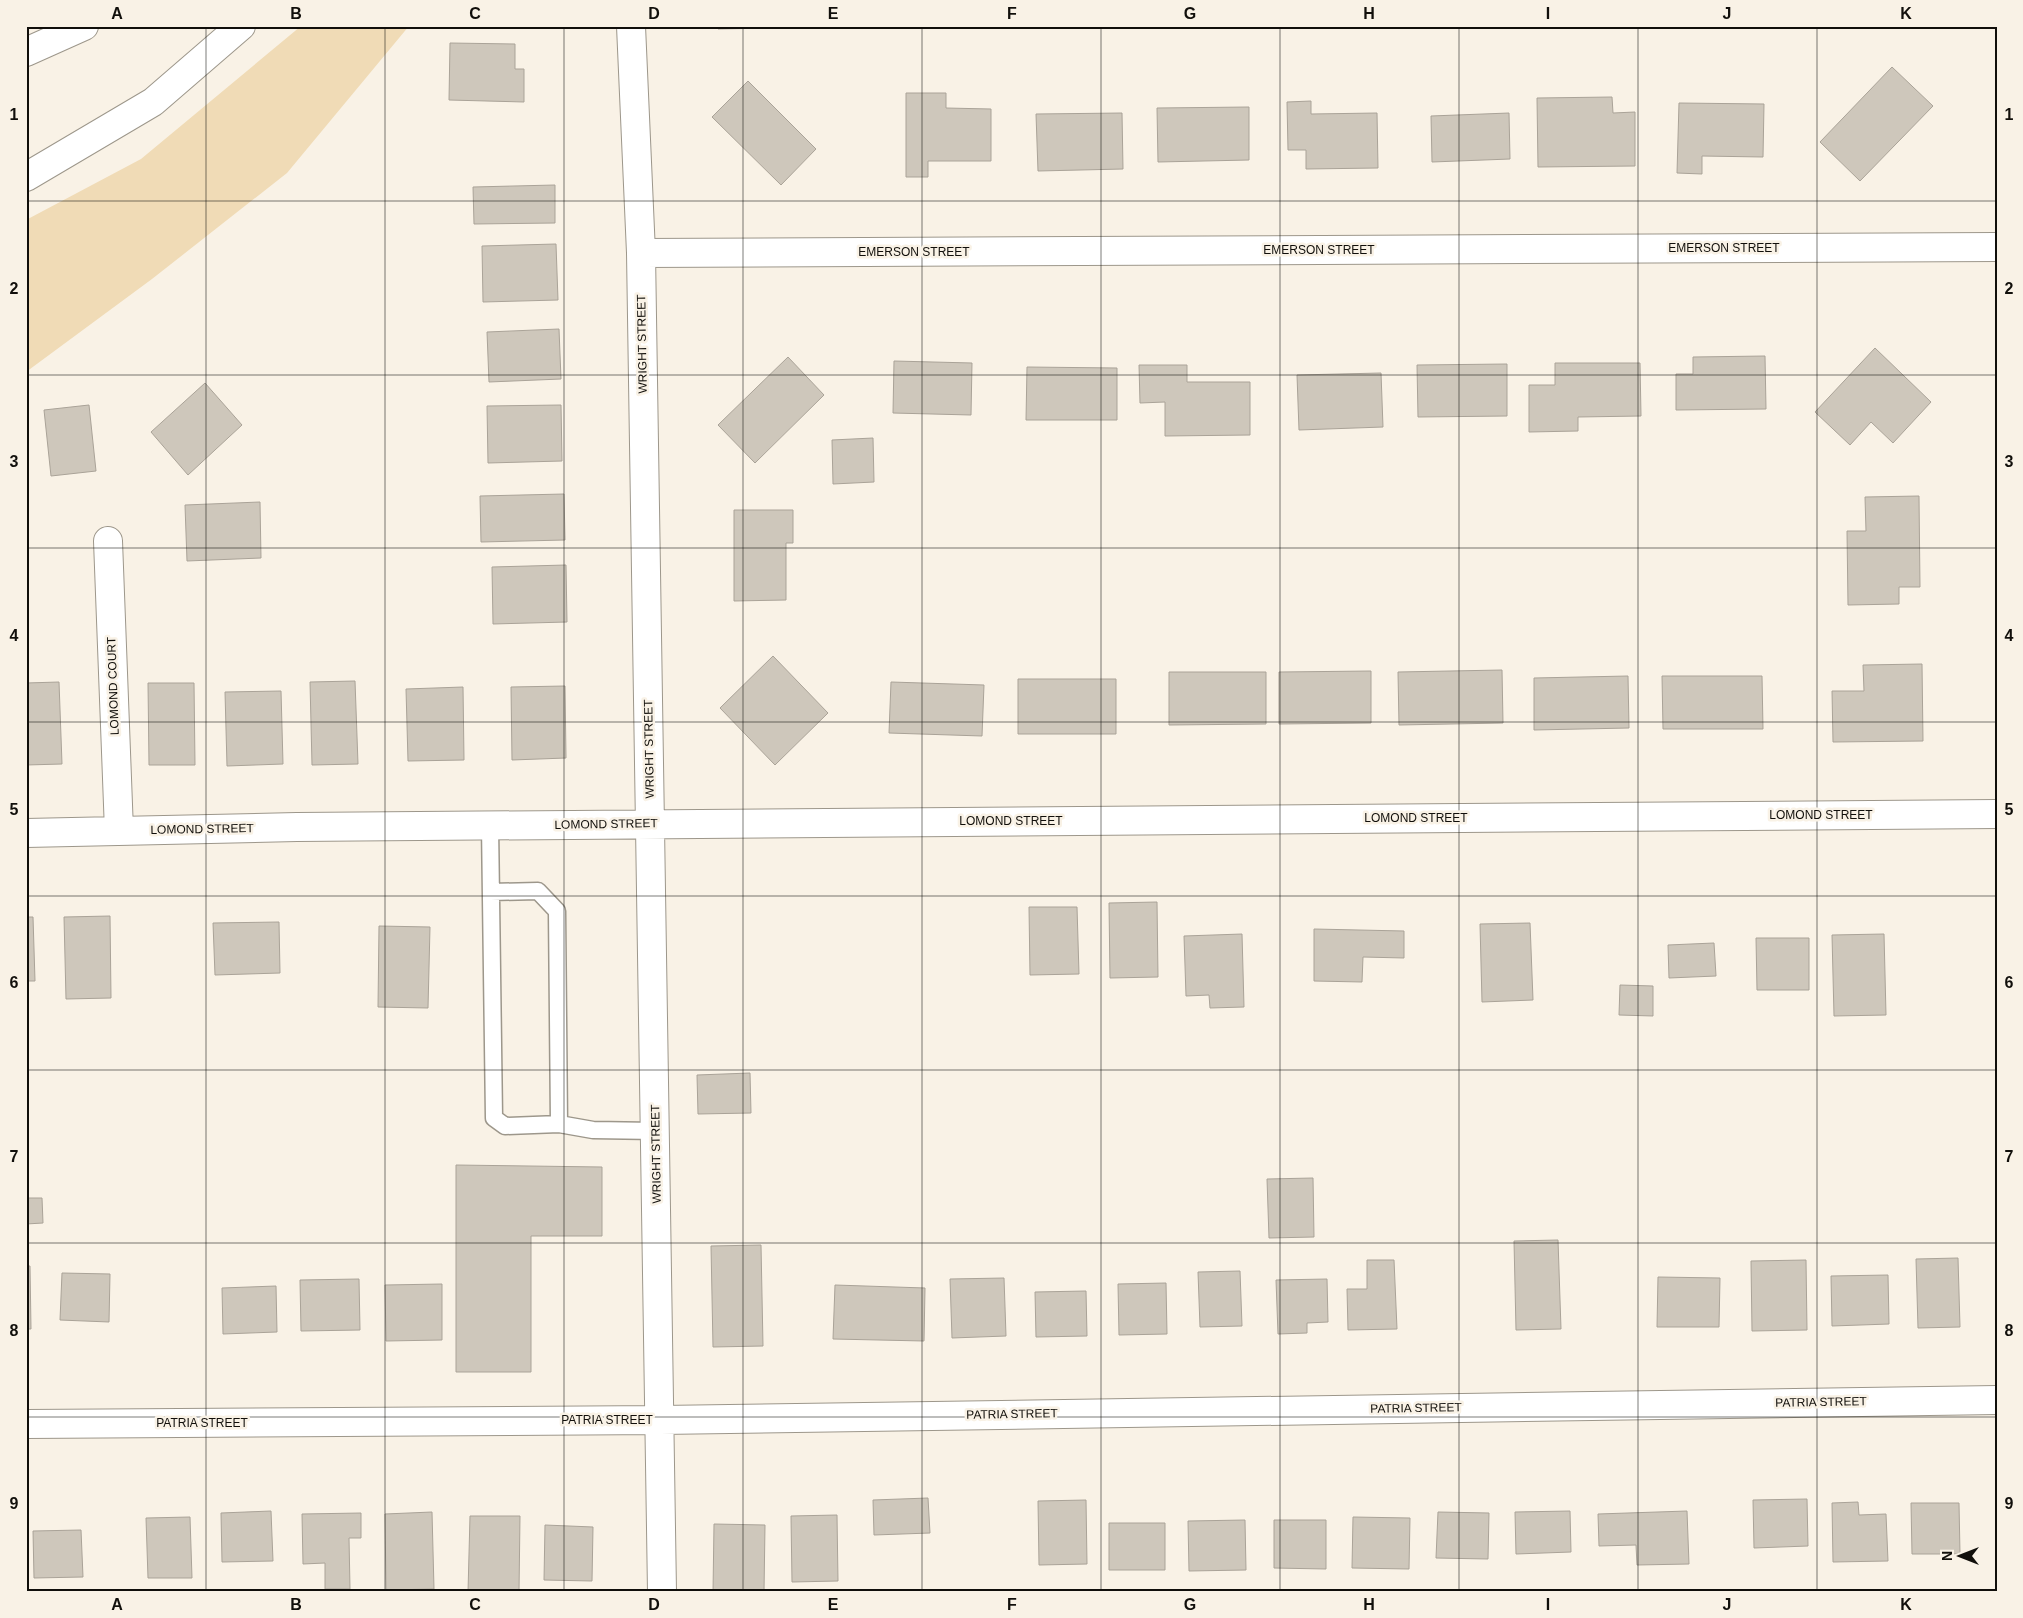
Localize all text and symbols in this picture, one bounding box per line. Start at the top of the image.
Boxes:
text: A [111,5,123,22]
text: B [290,5,302,22]
text: C [469,5,481,22]
text: D [648,5,660,22]
text: E [828,5,839,22]
text: F [1007,5,1017,22]
text: G [1184,5,1196,22]
text: H [1363,5,1375,22]
text: I [1546,5,1550,22]
text: J [1723,5,1731,22]
text: K [1900,5,1912,22]
text: 1 [10,106,19,123]
text: 1 [2005,106,2014,123]
street label: EMERSON STREET [1668,241,1780,255]
street label: EMERSON STREET [1263,243,1375,257]
street label: EMERSON STREET [858,245,970,259]
text: 2 [10,280,19,297]
text: 2 [2005,280,2014,297]
street label: WRIGHT STREET [634,294,650,394]
text: 3 [10,453,19,470]
text: 3 [2005,453,2014,470]
text: 4 [10,627,19,644]
text: 4 [2005,627,2014,644]
street label: LOMOND COURT [104,636,122,735]
street label: WRIGHT STREET [641,699,657,799]
text: 5 [10,801,19,818]
text: 5 [2005,801,2014,818]
street label: LOMOND STREET [1769,808,1873,822]
street label: LOMOND STREET [1364,811,1468,825]
street label: LOMOND STREET [959,814,1063,828]
street label: LOMOND STREET [554,816,658,832]
street label: LOMOND STREET [150,821,254,837]
text: 6 [10,974,19,991]
text: 6 [2005,974,2014,991]
street label: WRIGHT STREET [648,1104,664,1204]
text: 7 [10,1148,19,1165]
text: 7 [2005,1148,2014,1165]
text: 8 [10,1322,19,1339]
text: 8 [2005,1322,2014,1339]
street label: PATRIA STREET [1775,1394,1868,1410]
street label: PATRIA STREET [1370,1400,1463,1416]
street label: PATRIA STREET [966,1406,1059,1422]
street label: PATRIA STREET [561,1413,653,1427]
street label: PATRIA STREET [156,1416,248,1430]
text: 9 [10,1495,19,1512]
text: 9 [2005,1495,2014,1512]
north arrow [1936,1530,1986,1580]
text: N [1939,1551,1955,1561]
text: A [111,1596,123,1613]
text: B [290,1596,302,1613]
text: C [469,1596,481,1613]
text: D [648,1596,660,1613]
text: E [828,1596,839,1613]
text: F [1007,1596,1017,1613]
text: G [1184,1596,1196,1613]
text: H [1363,1596,1375,1613]
text: I [1546,1596,1550,1613]
text: J [1723,1596,1731,1613]
text: K [1900,1596,1912,1613]

